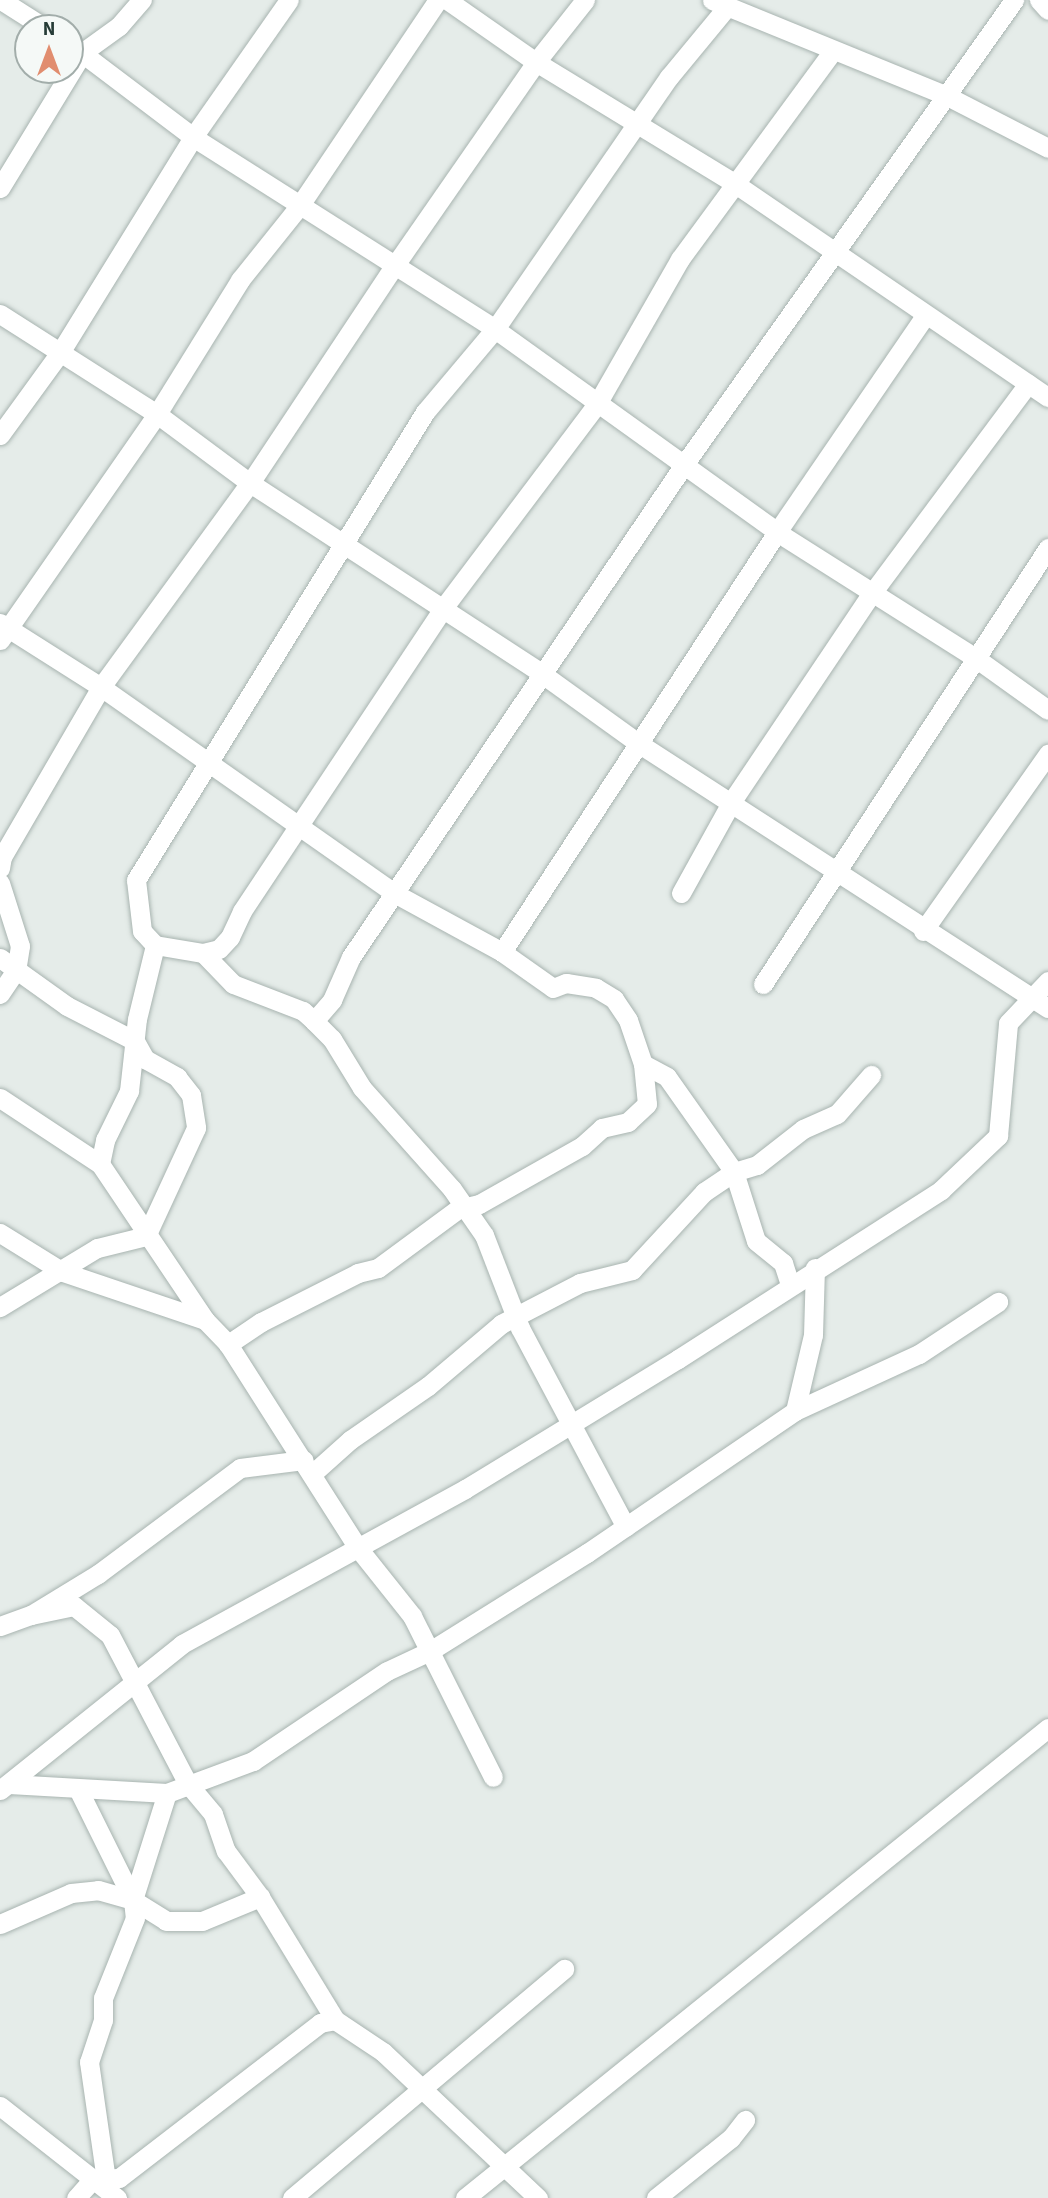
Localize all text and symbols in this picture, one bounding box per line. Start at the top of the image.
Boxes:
north arrow [14,14,84,84]
text: N [43,16,55,43]

